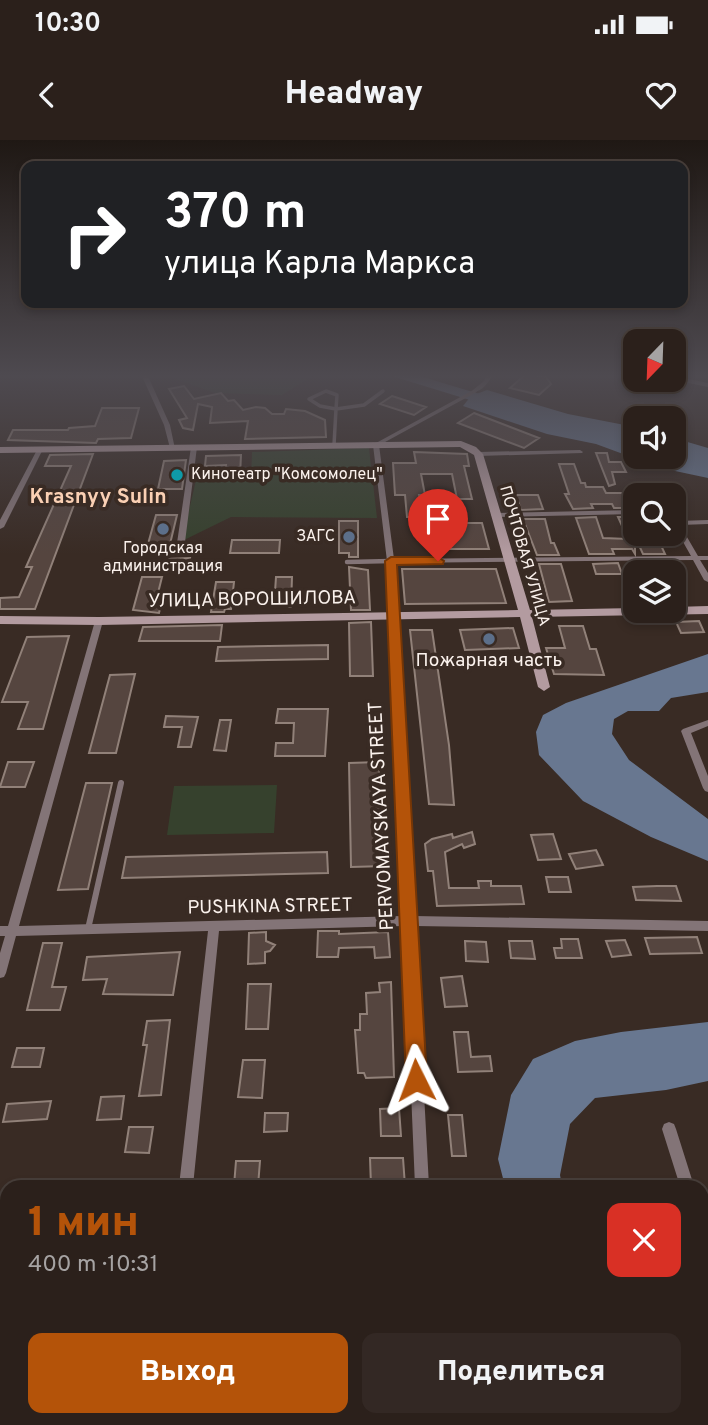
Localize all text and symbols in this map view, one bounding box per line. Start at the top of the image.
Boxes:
text: 10:30 [35,8,101,41]
text: Headway [285,75,423,115]
icon: back [28,76,66,114]
icon: heart [642,76,680,114]
text: 370 m [164,184,306,246]
icon: right [49,189,140,280]
text: улица Карла Маркса [164,245,475,285]
north arrow [623,329,686,392]
map controls [623,329,686,623]
button: sound [623,406,686,469]
place label: Кинотеатр "Комсомолец" [191,465,383,485]
marker: Кинотеатр "Комсомолец" [169,467,185,483]
street label: ПОЧТОВАЯ УЛИЦА [494,483,554,629]
button: search [623,483,686,546]
district label: Krasnyy Sulin [29,484,167,511]
pin [408,489,468,561]
icon: arrive [419,500,457,538]
marker: Городская администрация [155,521,171,537]
place label: ЗАГС [296,527,335,547]
marker: ЗАГС [341,529,357,545]
place label: Городская администрация [103,539,223,577]
button: layers [623,560,686,623]
street label: УЛИЦА ВОРОШИЛОВА [148,586,356,614]
marker: Пожарная часть [481,631,497,647]
place label: Пожарная часть [416,649,562,673]
street label: PERVOMAYSKAYA STREET [364,701,400,931]
street label: PUSHKINA STREET [187,894,353,920]
position arrow [379,1043,453,1117]
text: 1 мин [28,1198,139,1251]
button: close [607,1203,681,1277]
text: 400 m · 10:31 [28,1251,158,1280]
button: Выход [28,1333,348,1413]
button: Поделиться [362,1333,681,1413]

